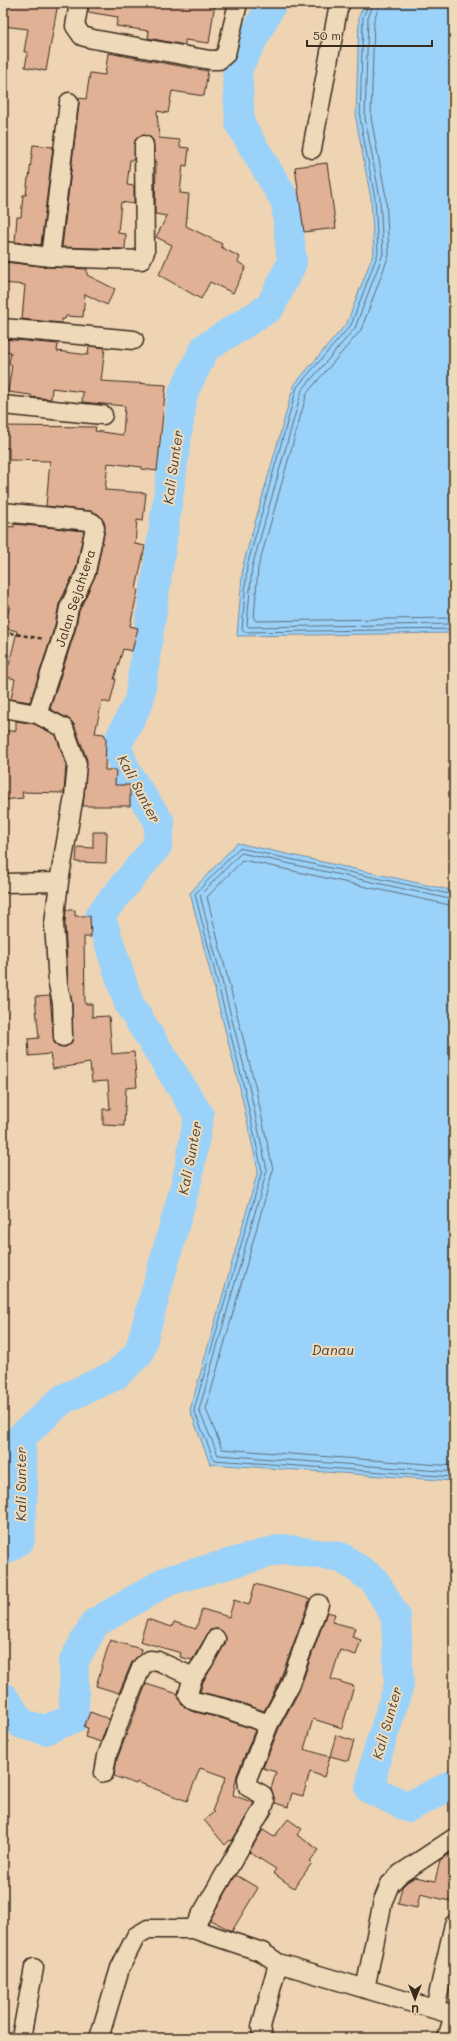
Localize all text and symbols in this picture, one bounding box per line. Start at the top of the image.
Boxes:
scale bar [307,22,432,48]
text: 50 m [313,27,341,43]
water label: Kali Sunter [158,429,187,505]
street label: Jalan Sejahtera [51,547,98,649]
water label: Kali Sunter [114,751,165,826]
water label: Kali Sunter [173,1119,206,1196]
water label: Danau [312,1340,354,1359]
water label: Kali Sunter [11,1447,30,1521]
water label: Kali Sunter [367,1684,406,1761]
north arrow [395,1979,435,2019]
text: U [411,2002,419,2017]

